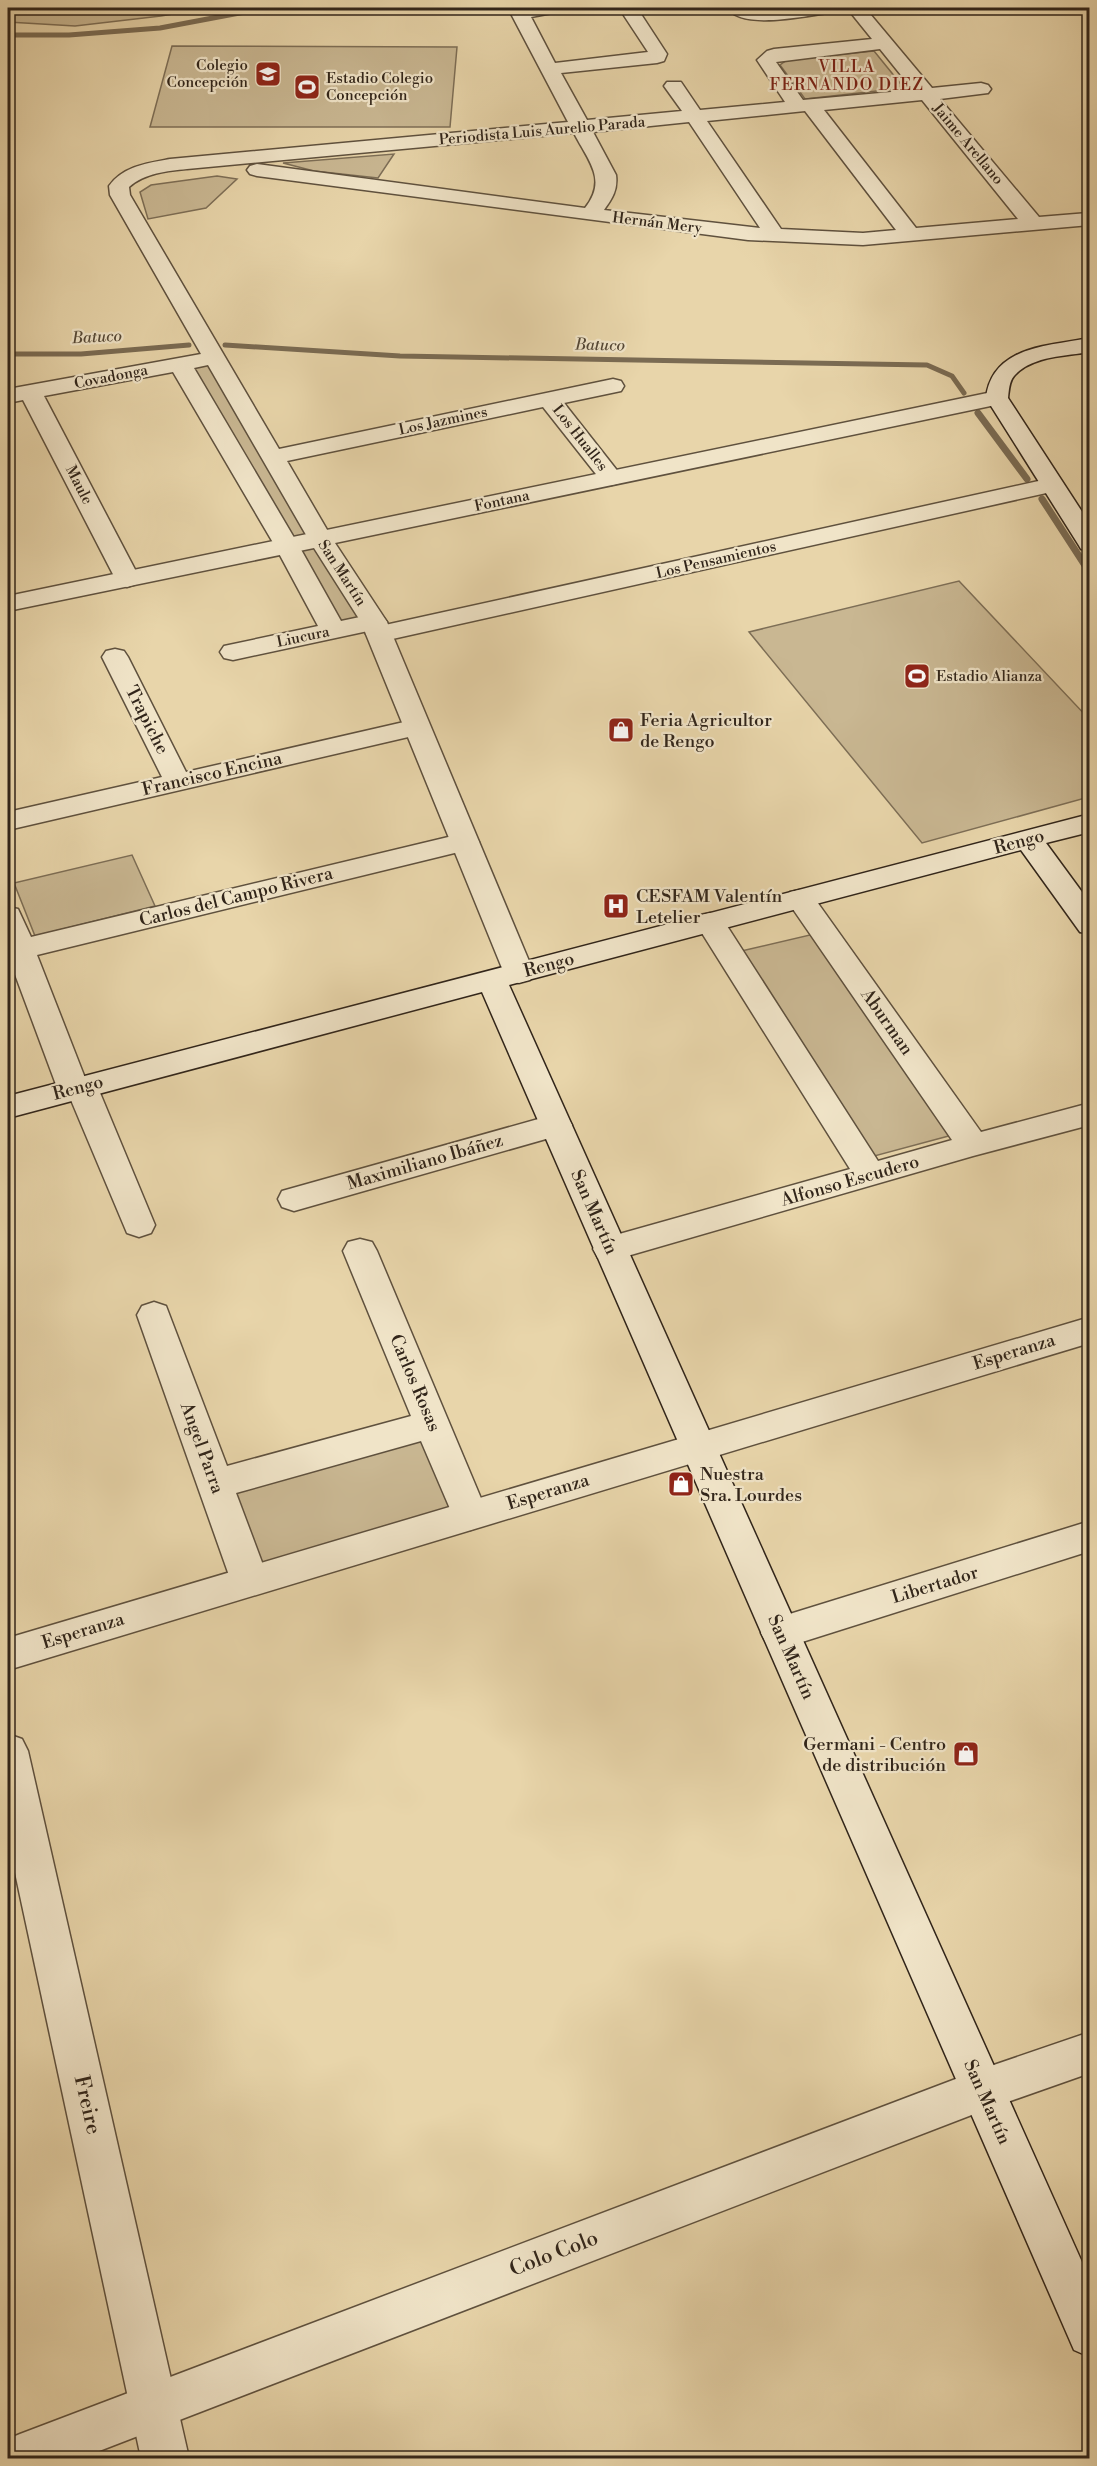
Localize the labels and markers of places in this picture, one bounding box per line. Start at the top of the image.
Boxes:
place label: Colegio Concepción [167,56,248,92]
school or university icon: Colegio Concepción [253,59,283,89]
place label: Estadio Colegio Concepción [326,69,433,105]
sports icon: Estadio Colegio Concepción [292,72,322,102]
sports icon: Estadio Alianza [902,661,932,691]
place label: Estadio Alianza [936,667,1043,686]
place label: Feria Agricultor de Rengo [640,709,772,753]
shop icon: Feria Agricultor de Rengo [606,715,636,745]
place label: CESFAM Valentín Letelier [636,885,782,929]
hospital icon: CESFAM Valentín Letelier [601,891,631,921]
place label: Nuestra Sra. Lourdes [700,1463,802,1507]
shop icon: Nuestra Sra. Lourdes [666,1469,696,1499]
place label: Germani - Centro de distribución [803,1733,946,1777]
shop icon: Germani - Centro de distribución [951,1739,981,1769]

